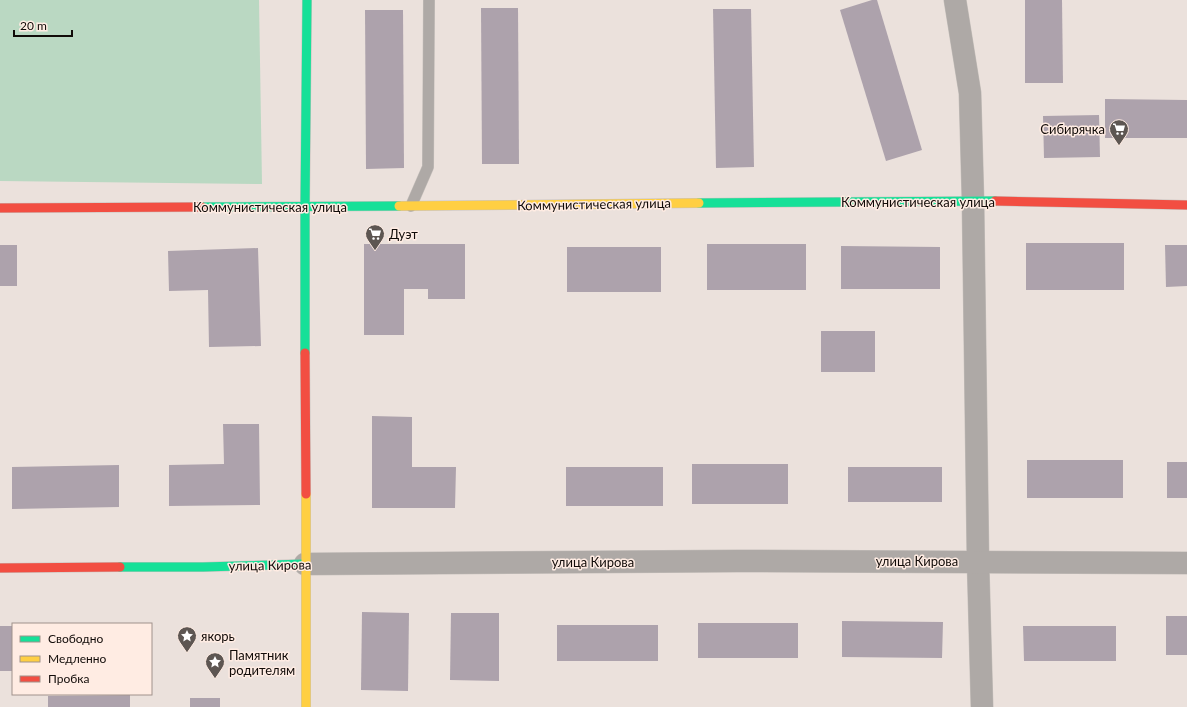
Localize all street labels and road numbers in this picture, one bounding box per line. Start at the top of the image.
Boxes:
street label: Коммунистическая улица [841,194,995,210]
street label: Коммунистическая улица [517,195,671,213]
street label: Коммунистическая улица [193,199,347,215]
street label: улица Кирова [876,553,958,569]
street label: улица Кирова [552,554,634,570]
street label: улица Кирова [229,556,311,574]

